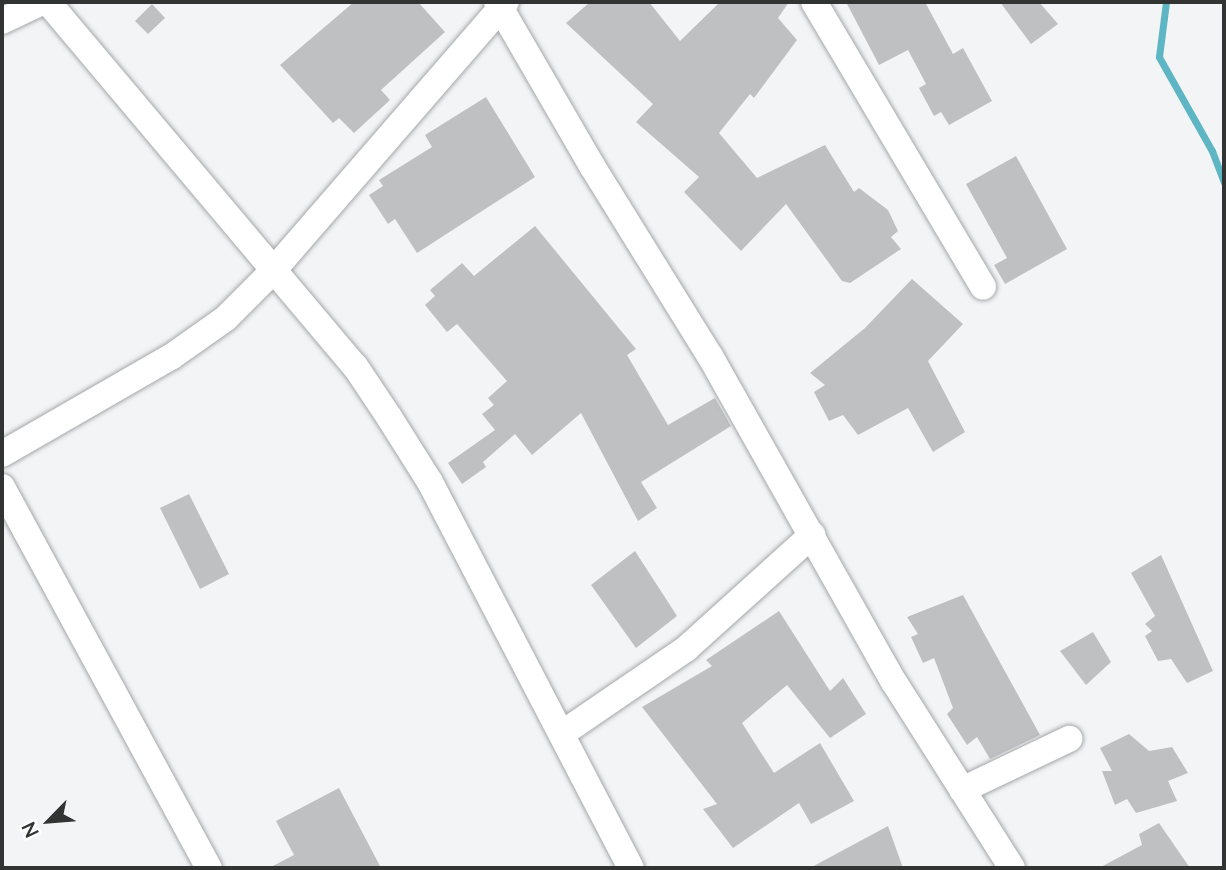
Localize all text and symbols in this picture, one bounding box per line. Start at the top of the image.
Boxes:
north arrow [14,786,84,856]
text: N [16,819,43,842]

